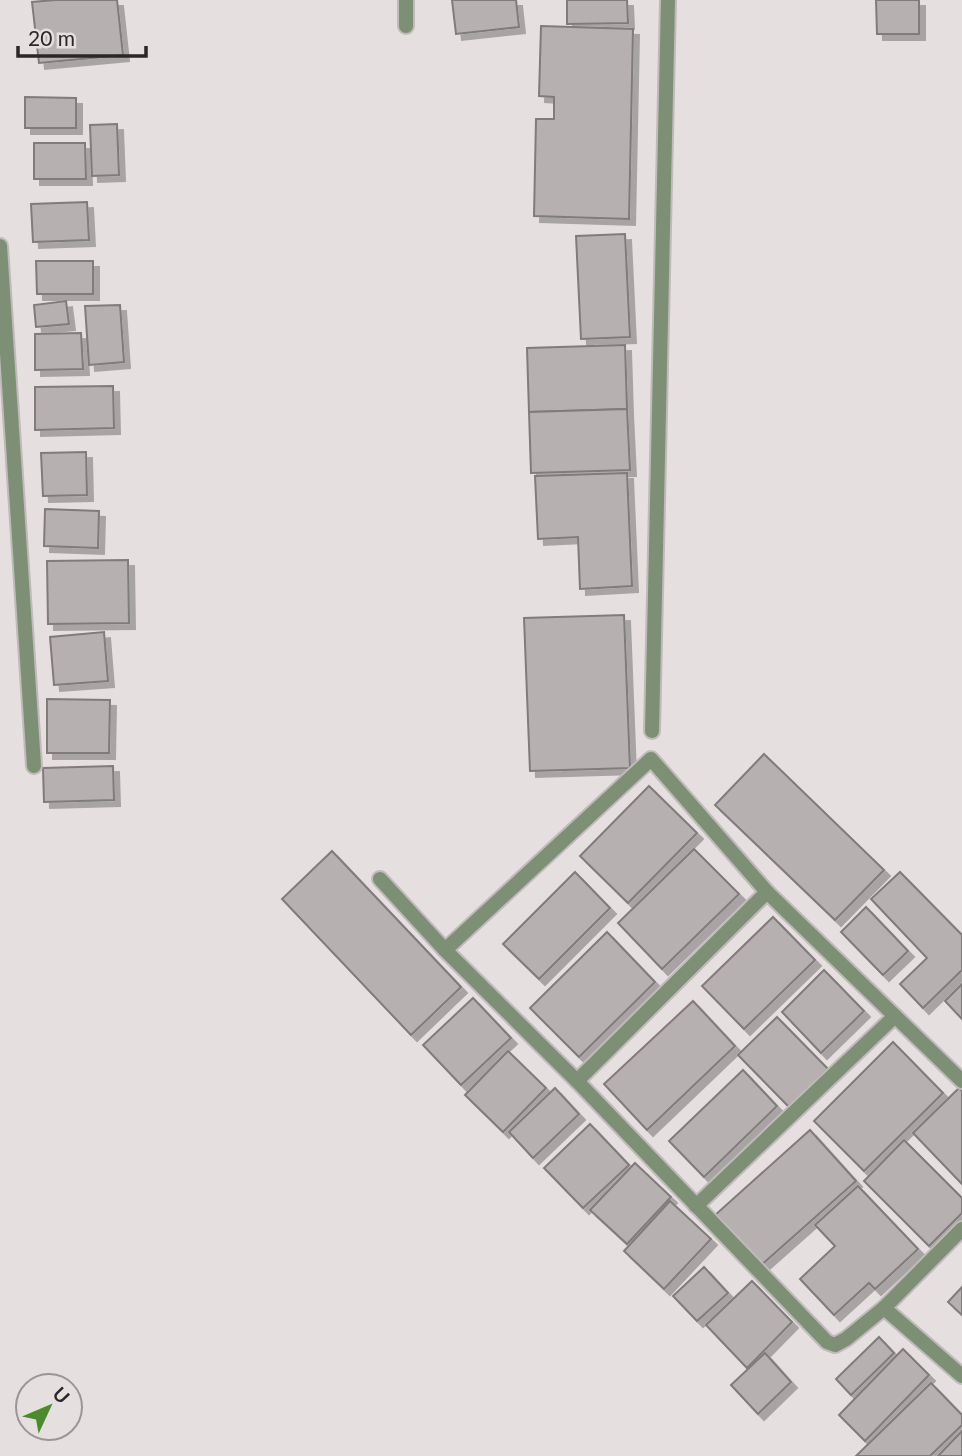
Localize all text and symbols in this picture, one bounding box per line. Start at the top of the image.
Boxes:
scale bar [18,14,145,58]
text: 20 m [28,25,75,50]
north arrow [14,1372,84,1442]
text: U [48,1382,75,1408]

